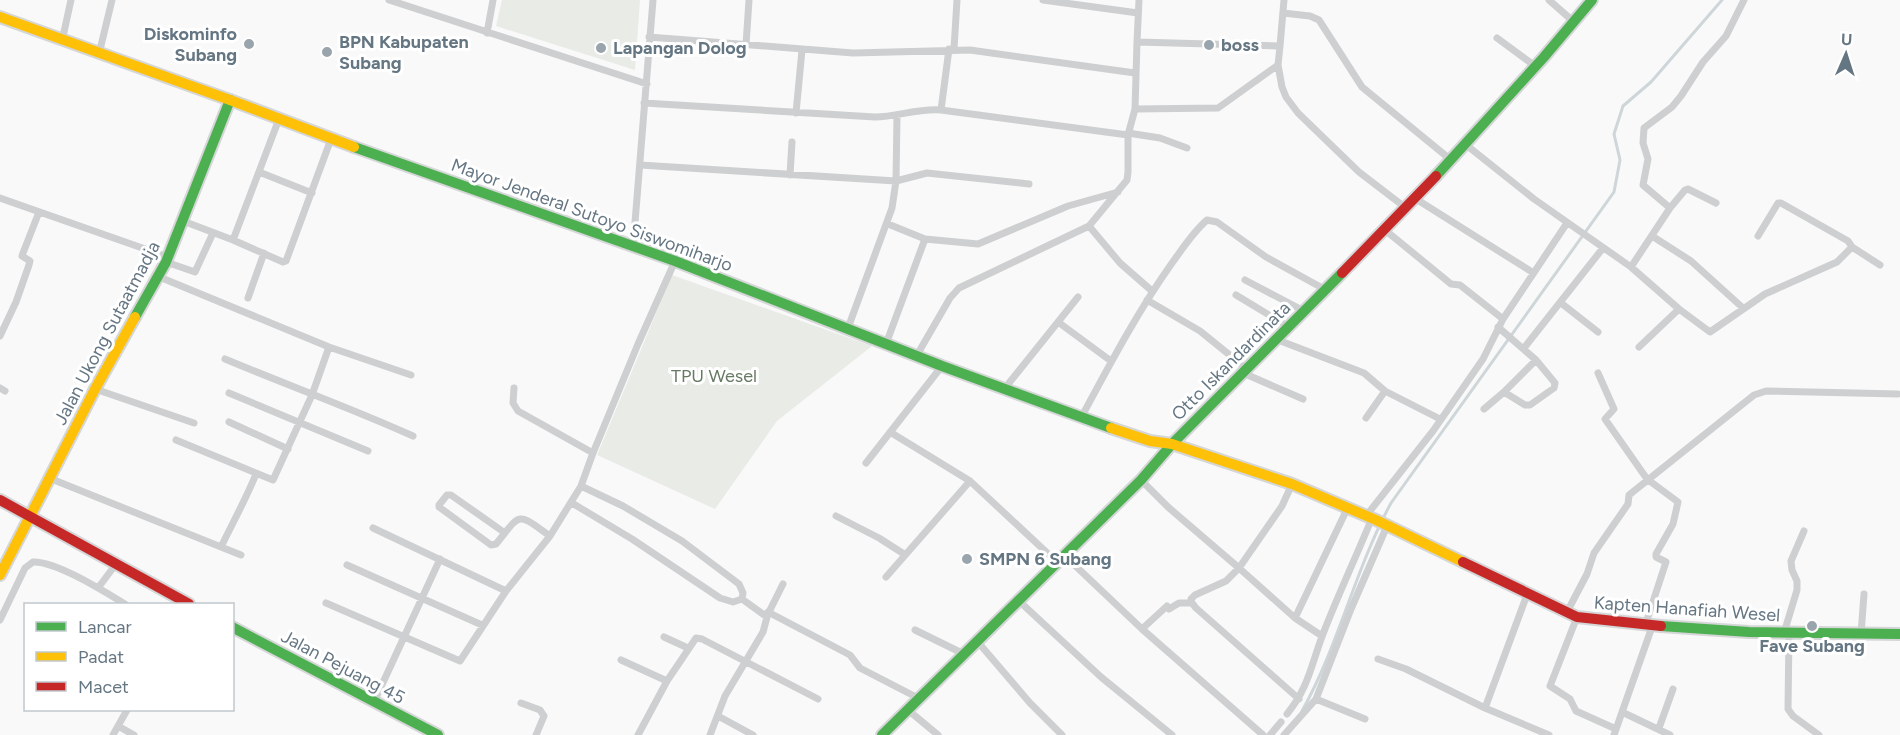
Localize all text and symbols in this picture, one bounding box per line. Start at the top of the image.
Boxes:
place label: Diskominfo Subang [144,23,237,66]
north arrow [1816,24,1876,84]
text: U [1841,30,1853,49]
place label: BPN Kabupaten Subang [339,31,469,74]
place label: boss [1221,34,1260,56]
marker: Diskominfo Subang [242,37,256,51]
place label: Lapangan Dolog [613,37,747,59]
marker: boss [1202,38,1216,52]
marker: Lapangan Dolog [594,41,608,55]
marker: BPN Kabupaten Subang [320,45,334,59]
street label: Mayor Jenderal Sutoyo Siswomiharjo [448,154,736,276]
street label: Jalan Ukong Sutaatmadja [49,237,165,429]
street label: Otto Iskandardinata [1167,297,1295,425]
park label: TPU Wesel [671,365,757,387]
place label: SMPN 6 Subang [979,548,1112,570]
marker: SMPN 6 Subang [960,552,974,566]
street label: Kapten Hanafiah Wesel [1593,592,1781,626]
legend [24,603,234,711]
text: Lancar [78,616,132,638]
marker: Fave Subang [1805,619,1819,633]
street label: Jalan Pejuang 45 [277,625,409,709]
place label: Fave Subang [1759,635,1865,657]
text: Padat [78,646,124,668]
text: Macet [78,676,129,698]

